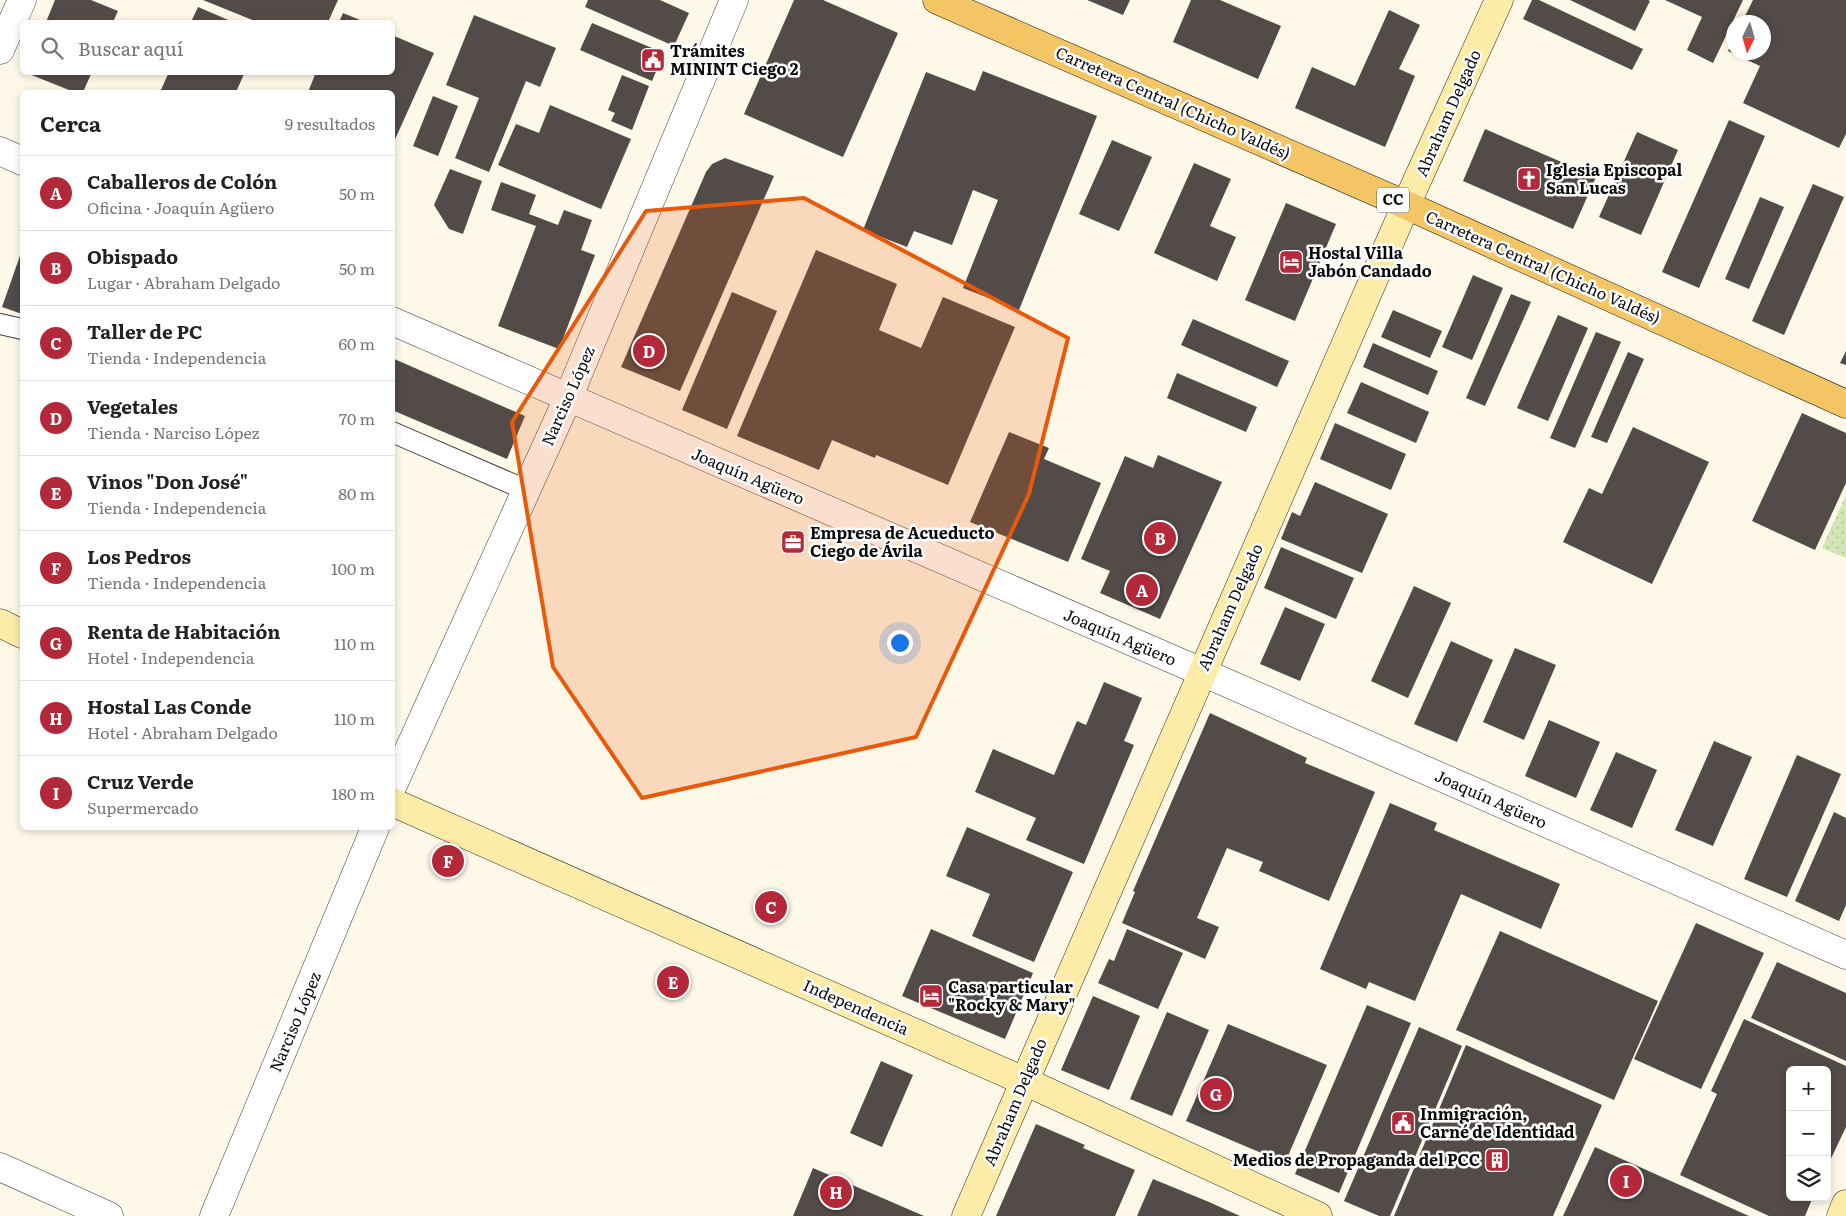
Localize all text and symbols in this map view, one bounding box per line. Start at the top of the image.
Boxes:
north arrow [1726,15,1771,60]
search box [20,20,395,75]
icon: search [38,34,66,62]
text: Buscar aquí [78,34,183,62]
place label: Trámites MININT Ciego 2 [670,38,799,80]
street label: Carretera Central (Chicho Valdés) [1052,39,1295,165]
street label: Abraham Delgado [1408,45,1486,180]
public building icon: Trámites MININT Ciego 2 [640,47,666,73]
text: Cerca [40,107,101,138]
text: 9 resultados [285,111,375,135]
place label: Iglesia Episcopal San Lucas [1546,157,1682,199]
church icon: Iglesia Episcopal San Lucas [1516,166,1542,192]
text: Caballeros de Colón [87,167,277,195]
text: A [50,181,62,205]
text: 50 m [339,181,375,205]
road number: CC [1377,188,1409,212]
text: Oficina · Joaquín Agüero [87,195,274,219]
street label: Carretera Central (Chicho Valdés) [1422,203,1665,329]
place label: Hostal Villa Jabón Candado [1308,240,1432,282]
text: Obispado [87,242,178,270]
hotel icon: Hostal Villa Jabón Candado [1278,249,1304,275]
text: B [50,256,62,280]
text: 50 m [339,256,375,280]
text: Lugar · Abraham Delgado [87,270,280,294]
text: Taller de PC [87,317,202,345]
text: C [50,331,62,355]
text: 60 m [338,331,375,355]
pin: D [633,332,665,370]
street label: Narciso López [534,342,600,449]
text: Tienda · Independencia [87,345,266,369]
text: Vegetales [87,392,178,420]
text: D [50,406,62,430]
text: 70 m [339,406,375,430]
text: Tienda · Narciso López [87,420,260,444]
street label: Joaquín Agüero [688,440,809,510]
text: Vinos "Don José" [87,467,248,495]
text: E [51,481,61,505]
text: 80 m [338,481,375,505]
text: Tienda · Independencia [87,495,266,519]
pin: B [1144,519,1176,557]
place label: Empresa de Acueducto Ciego de Ávila [810,520,995,562]
office icon: Empresa de Acueducto Ciego de Ávila [780,529,806,555]
street label: Abraham Delgado [1190,539,1268,674]
text: Los Pedros [87,542,191,570]
text: F [51,556,61,580]
text: 100 m [331,556,375,580]
text: Tienda · Independencia [87,570,266,594]
pin: A [1126,571,1158,609]
street label: Joaquín Agüero [1060,601,1181,671]
text: Renta de Habitación [87,617,280,645]
your location [887,630,913,656]
text: G [50,631,62,655]
text: 110 m [334,631,375,655]
text: Hotel · Independencia [87,645,254,669]
text: Hostal Las Conde [87,692,252,720]
text: H [49,706,63,730]
text: 110 m [334,706,375,730]
text: Hotel · Abraham Delgado [87,720,278,744]
street label: Joaquín Agüero [1431,763,1551,834]
text: Cruz Verde [87,767,194,795]
text: I [53,781,59,805]
text: 180 m [332,781,375,805]
text: Supermercado [87,795,199,819]
pin: F [432,842,464,880]
pin: C [755,888,787,926]
pin: E [657,963,689,1001]
street label: Narciso López [262,968,326,1075]
street label: Independencia [800,972,913,1040]
place label: Casa particular "Rocky & Mary" [948,974,1075,1016]
hotel icon: Casa particular "Rocky & Mary" [918,983,944,1009]
street label: Abraham Delgado [976,1034,1052,1169]
map controls [1786,1066,1831,1201]
button: + [1786,1066,1831,1111]
pin: G [1200,1075,1232,1113]
place label: Inmigración, Carné de Identidad [1420,1101,1575,1143]
public building icon: Inmigración, Carné de Identidad [1390,1110,1416,1136]
button: − [1786,1111,1831,1156]
place label: Medios de Propaganda del PCC [1233,1147,1480,1171]
building icon: Medios de Propaganda del PCC [1484,1147,1510,1173]
button: layers [1786,1156,1831,1201]
pin: I [1610,1162,1642,1200]
pin: H [820,1173,852,1211]

